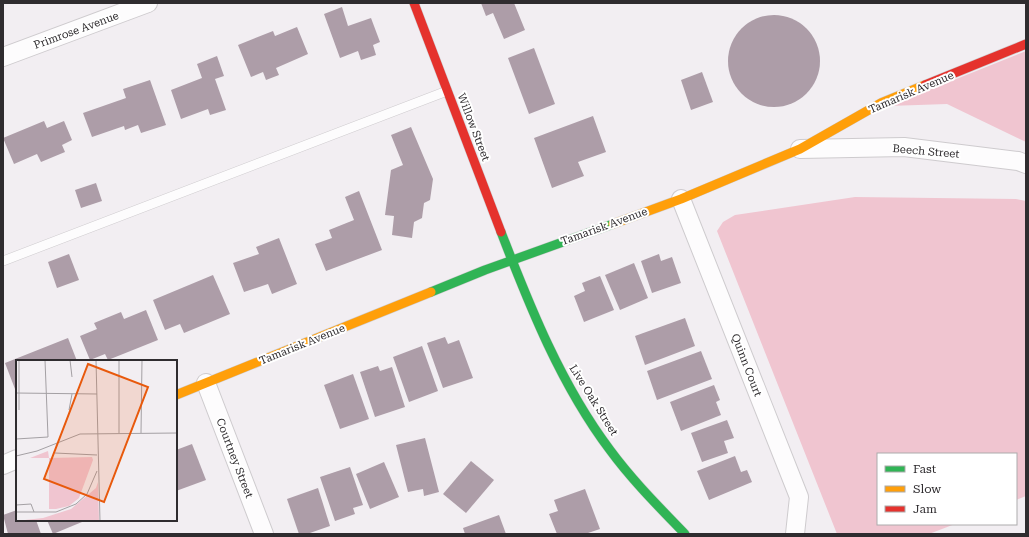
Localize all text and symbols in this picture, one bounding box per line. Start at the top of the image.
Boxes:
street label: Primrose Avenue [32,9,121,52]
street label: Tamarisk Avenue [867,69,956,116]
street label: Willow Street [455,92,492,163]
street label: Beech Street [892,142,960,161]
street label: Tamarisk Avenue [559,205,649,248]
street label: Tamarisk Avenue [258,321,347,368]
street label: Quinn Court [729,332,765,399]
inset map [16,360,177,521]
street label: Live Oak Street [567,362,621,438]
street label: Courtney Street [213,417,256,500]
legend [877,453,1017,525]
text: Fast [913,462,937,476]
text: Slow [913,482,941,496]
text: Jam [913,502,937,516]

